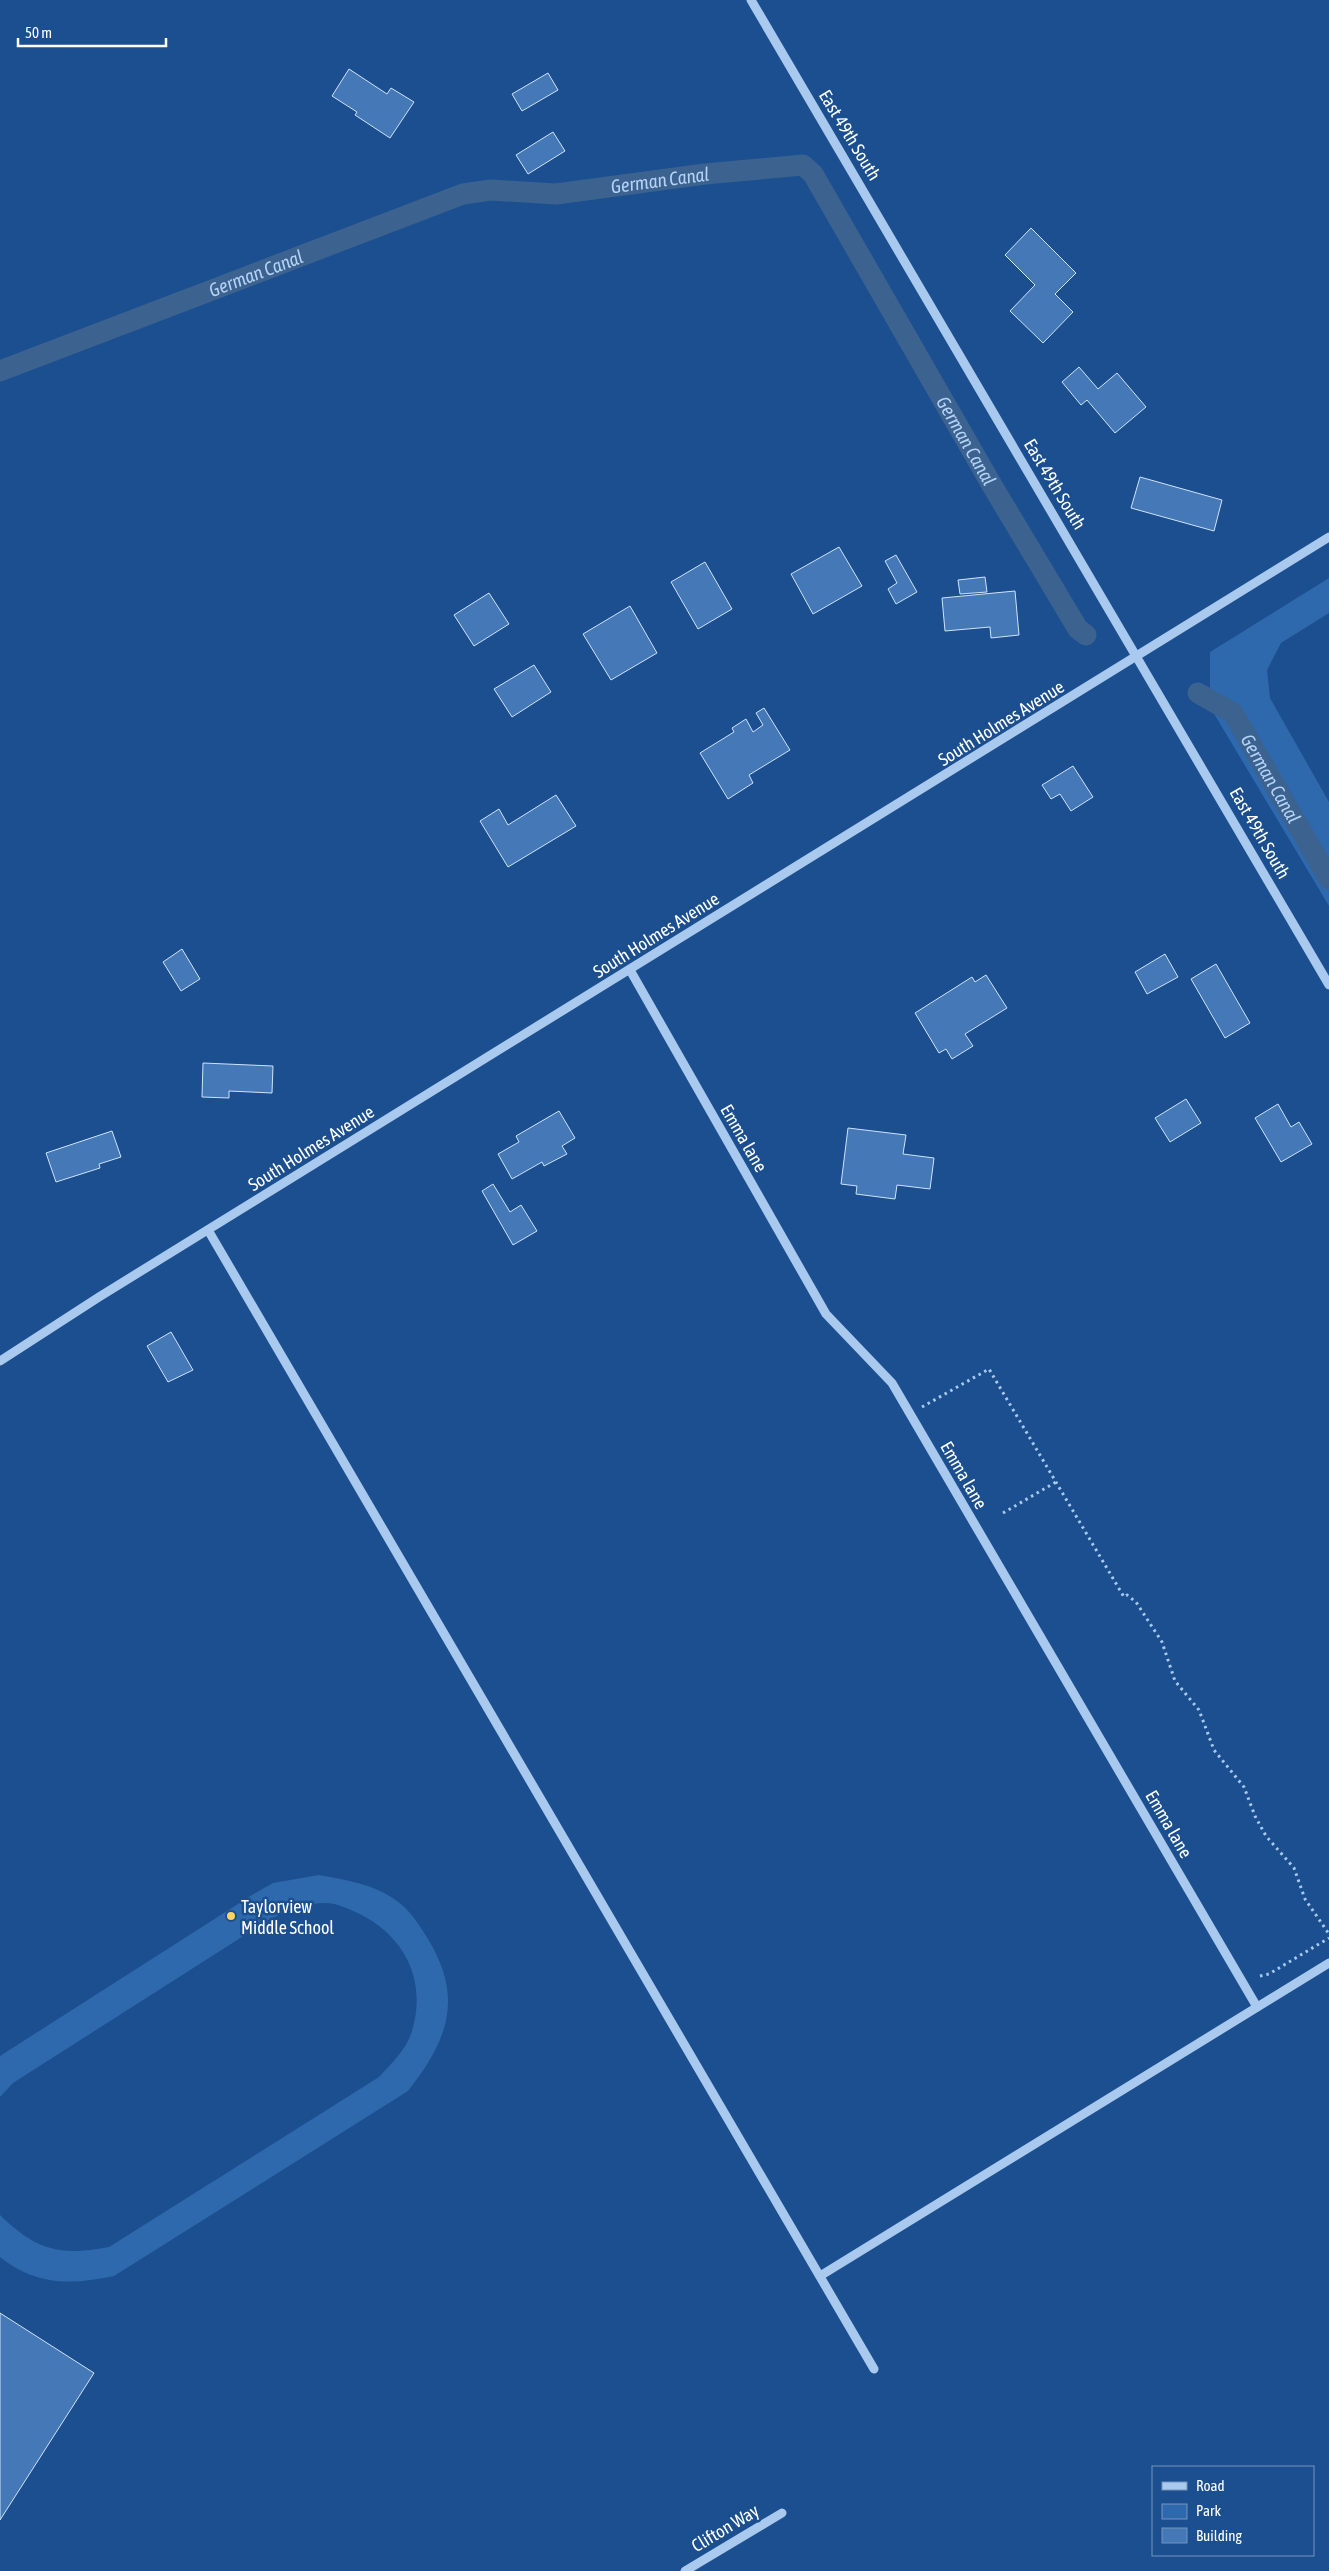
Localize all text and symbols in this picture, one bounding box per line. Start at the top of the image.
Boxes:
scale bar [18,15,165,47]
text: 50 m [25,24,52,41]
street label: East 49th South [815,86,885,184]
water label: German Canal [609,163,710,198]
water label: German Canal [206,245,306,301]
water label: German Canal [932,392,1001,489]
street label: East 49th South [1020,435,1090,533]
street label: South Holmes Avenue [934,676,1068,770]
water label: German Canal [1237,730,1305,827]
street label: East 49th South [1225,784,1295,882]
street label: South Holmes Avenue [589,888,723,982]
street label: South Holmes Avenue [244,1101,378,1195]
street label: Emma lane [716,1101,772,1175]
street label: Emma lane [936,1438,992,1512]
street label: Emma lane [1141,1787,1197,1861]
place label: Taylorview Middle School [241,1896,334,1938]
marker: Taylorview Middle School [225,1910,237,1922]
legend [1152,2466,1314,2556]
text: Road [1196,2477,1225,2494]
street label: Clifton Way [687,2500,763,2556]
text: Park [1196,2502,1221,2519]
text: Building [1196,2527,1242,2544]

